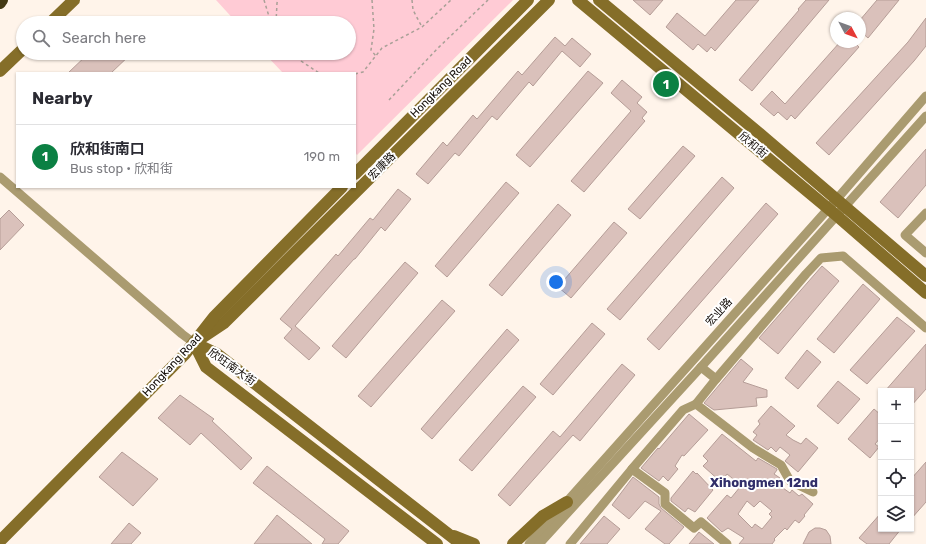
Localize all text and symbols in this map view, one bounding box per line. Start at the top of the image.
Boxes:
north arrow [830,12,866,48]
search box [16,16,356,60]
icon: search [30,27,52,49]
text: Search here [62,29,146,47]
street label: Hongkang Road [408,54,474,120]
pin: 1 [653,69,679,99]
text: Nearby [32,88,93,108]
street label: 欣和街 [736,129,770,161]
text: 欣和街南口 [70,140,145,158]
text: 1 [42,149,48,164]
text: 190 m [304,149,340,164]
street label: 宏康路 [366,150,398,182]
text: Bus stop · 欣和街 [70,161,173,176]
your location [546,272,566,292]
street label: 宏业路 [703,295,735,329]
street label: Hongkang Road [140,331,204,399]
street label: 欣旺南大街 [206,346,258,388]
map controls [878,388,914,532]
button: + [878,388,914,424]
button: − [878,424,914,460]
button: locate [878,460,914,496]
district label: Xihongmen 12nd [710,475,818,490]
button: layers [878,496,914,532]

